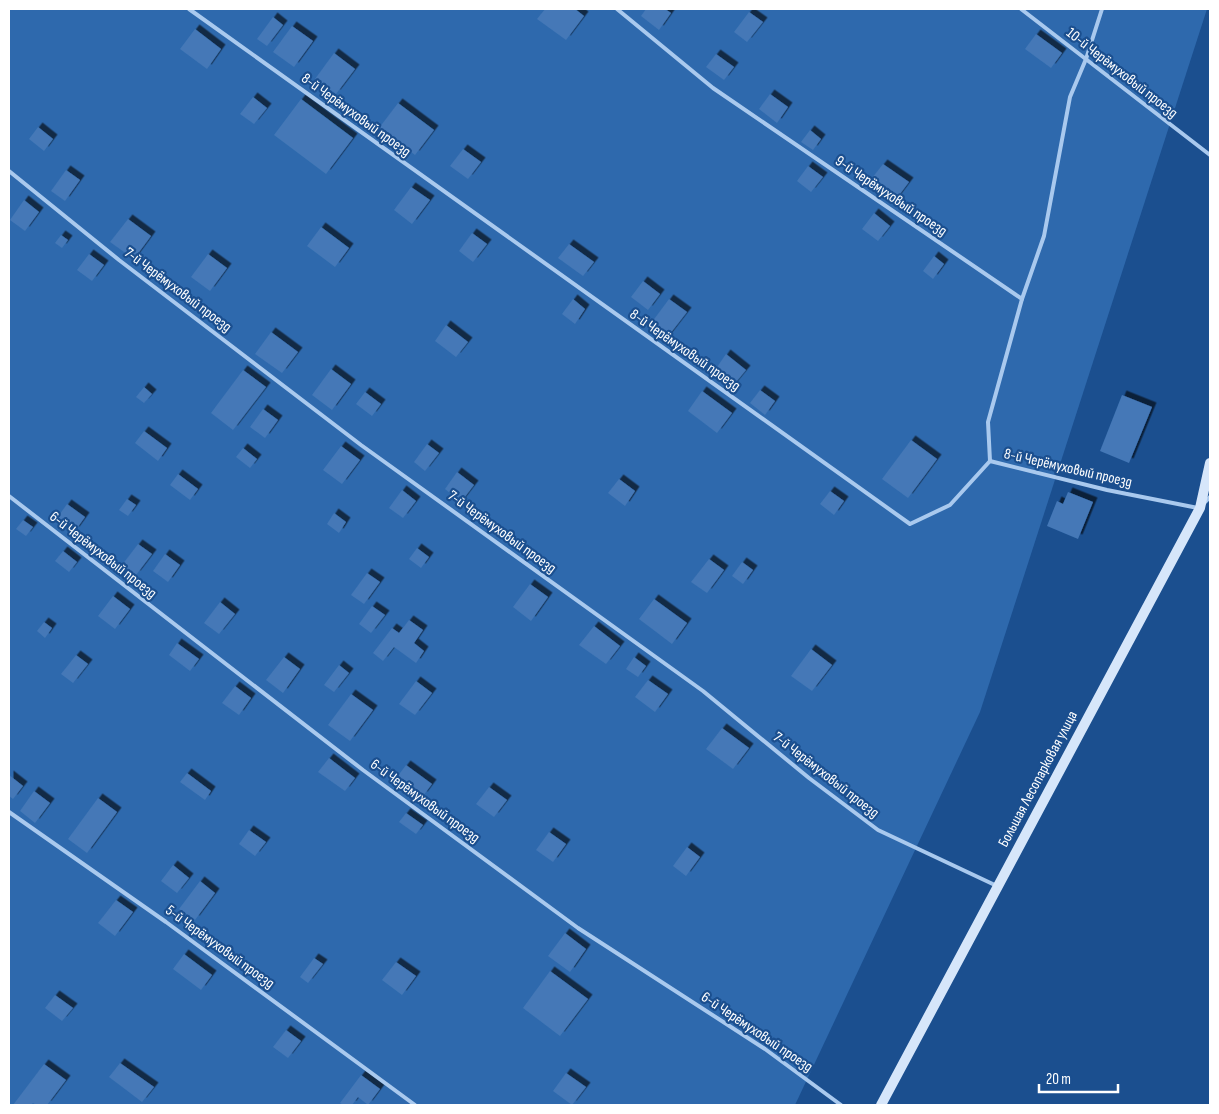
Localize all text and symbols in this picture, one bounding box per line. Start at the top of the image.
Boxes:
street label: 10-й Черёмуховый проезд [1062,24,1182,122]
street label: 8-й Черёмуховый проезд [297,69,415,161]
street label: 9-й Черёмуховый проезд [831,152,951,240]
street label: 7-й Черёмуховый проезд [121,243,235,337]
street label: 8-й Черёмуховый проезд [626,305,744,395]
street label: 8-й Черёмуховый проезд [1002,444,1134,492]
street label: 7-й Черёмуховый проезд [444,486,560,578]
street label: 6-й Черёмуховый проезд [46,507,160,603]
street label: Большая Лесопарковая улица [994,707,1082,850]
street label: 7-й Черёмуховый проезд [769,728,883,822]
street label: 6-й Черёмуховый проезд [366,755,484,847]
street label: 5-й Черёмуховый проезд [162,901,278,993]
street label: 6-й Черёмуховый проезд [697,988,817,1076]
scale bar [1039,1062,1118,1094]
text: 20 m [1046,1070,1071,1089]

